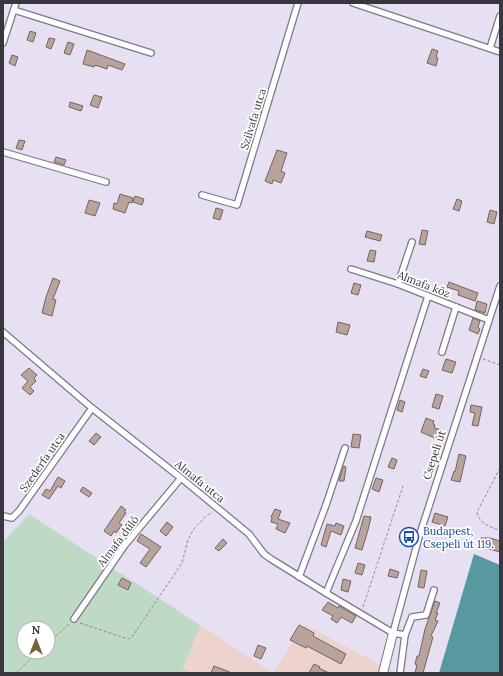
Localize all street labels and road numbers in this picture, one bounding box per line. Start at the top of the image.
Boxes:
street label: Szilvafa utca [237,86,269,151]
street label: Almafa köz [395,267,453,301]
street label: Csepeli út [419,428,449,481]
street label: Szederfa utca [16,429,68,495]
street label: Almafa utca [171,456,228,506]
street label: Almafa dűlő [94,513,142,570]

